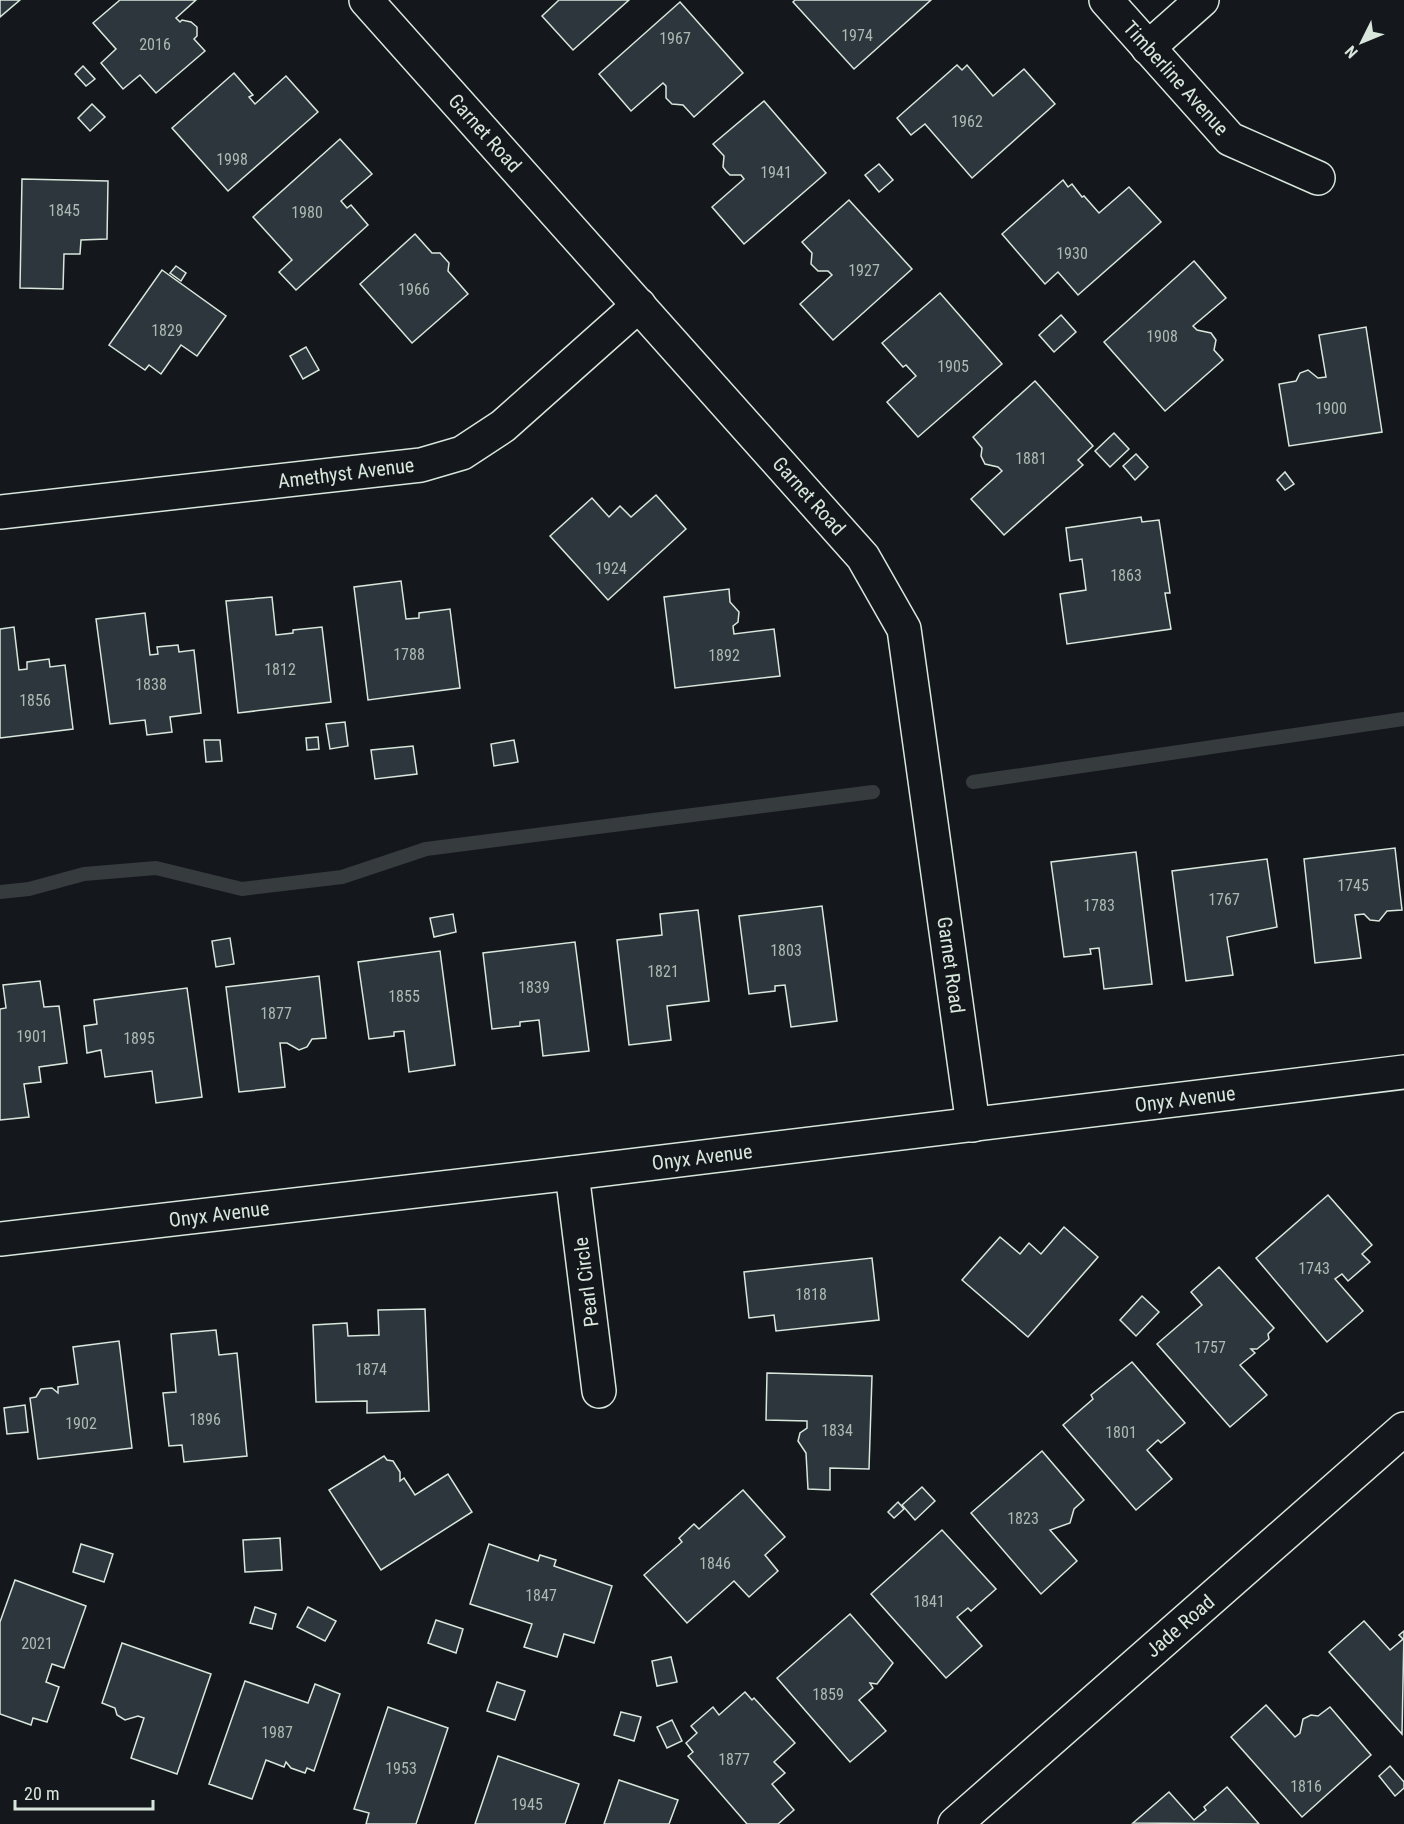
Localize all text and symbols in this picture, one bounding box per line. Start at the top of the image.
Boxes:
north arrow [1332,12,1392,72]
street label: Timberline Avenue [1118,16,1234,140]
house number: 1974 [841,26,873,45]
house number: 1967 [659,29,691,48]
house number: 2016 [139,35,171,54]
text: N [1341,42,1362,62]
street label: Garnet Road [444,89,526,177]
house number: 1962 [951,112,983,131]
house number: 1998 [216,150,248,169]
house number: 1941 [760,163,792,182]
house number: 1845 [48,201,80,220]
house number: 1980 [291,203,323,222]
house number: 1930 [1056,244,1088,263]
house number: 1927 [848,261,880,280]
house number: 1966 [398,280,430,299]
house number: 1829 [151,321,183,340]
house number: 1908 [1146,327,1178,346]
house number: 1905 [937,357,969,376]
house number: 1900 [1315,399,1347,418]
house number: 1881 [1015,449,1047,468]
street label: Garnet Road [768,452,850,540]
street label: Amethyst Avenue [277,453,415,493]
house number: 1924 [595,559,627,578]
house number: 1863 [1110,566,1142,585]
house number: 1788 [393,645,425,664]
house number: 1892 [708,646,740,665]
house number: 1812 [264,660,296,679]
house number: 1838 [135,675,167,694]
house number: 1856 [19,691,51,710]
house number: 1745 [1337,876,1369,895]
house number: 1767 [1208,890,1240,909]
house number: 1783 [1083,896,1115,915]
street label: Garnet Road [932,915,970,1015]
house number: 1803 [770,941,802,960]
house number: 1821 [647,962,679,981]
house number: 1839 [518,978,550,997]
house number: 1855 [388,987,420,1006]
house number: 1877 [260,1004,292,1023]
house number: 1901 [16,1027,48,1046]
house number: 1895 [123,1029,155,1048]
street label: Onyx Avenue [1133,1081,1237,1117]
street label: Onyx Avenue [650,1139,754,1175]
street label: Onyx Avenue [167,1196,271,1232]
street label: Pearl Circle [569,1236,603,1328]
house number: 1743 [1298,1259,1330,1278]
house number: 1818 [795,1285,827,1304]
house number: 1757 [1194,1338,1226,1357]
house number: 1874 [355,1360,387,1379]
house number: 1896 [189,1410,221,1429]
house number: 1902 [65,1414,97,1433]
house number: 1834 [821,1421,853,1440]
house number: 1801 [1105,1423,1137,1442]
house number: 1823 [1007,1509,1039,1528]
house number: 1846 [699,1554,731,1573]
house number: 1847 [525,1586,557,1605]
street label: Jade Road [1141,1590,1219,1662]
house number: 1841 [913,1592,945,1611]
house number: 2021 [21,1634,53,1653]
house number: 1859 [812,1685,844,1704]
house number: 1987 [261,1723,293,1742]
house number: 1877 [718,1750,750,1769]
house number: 1953 [385,1759,417,1778]
scale bar [15,1773,153,1811]
house number: 1816 [1290,1777,1322,1796]
text: 20 m [24,1783,59,1804]
house number: 1945 [511,1795,543,1814]

